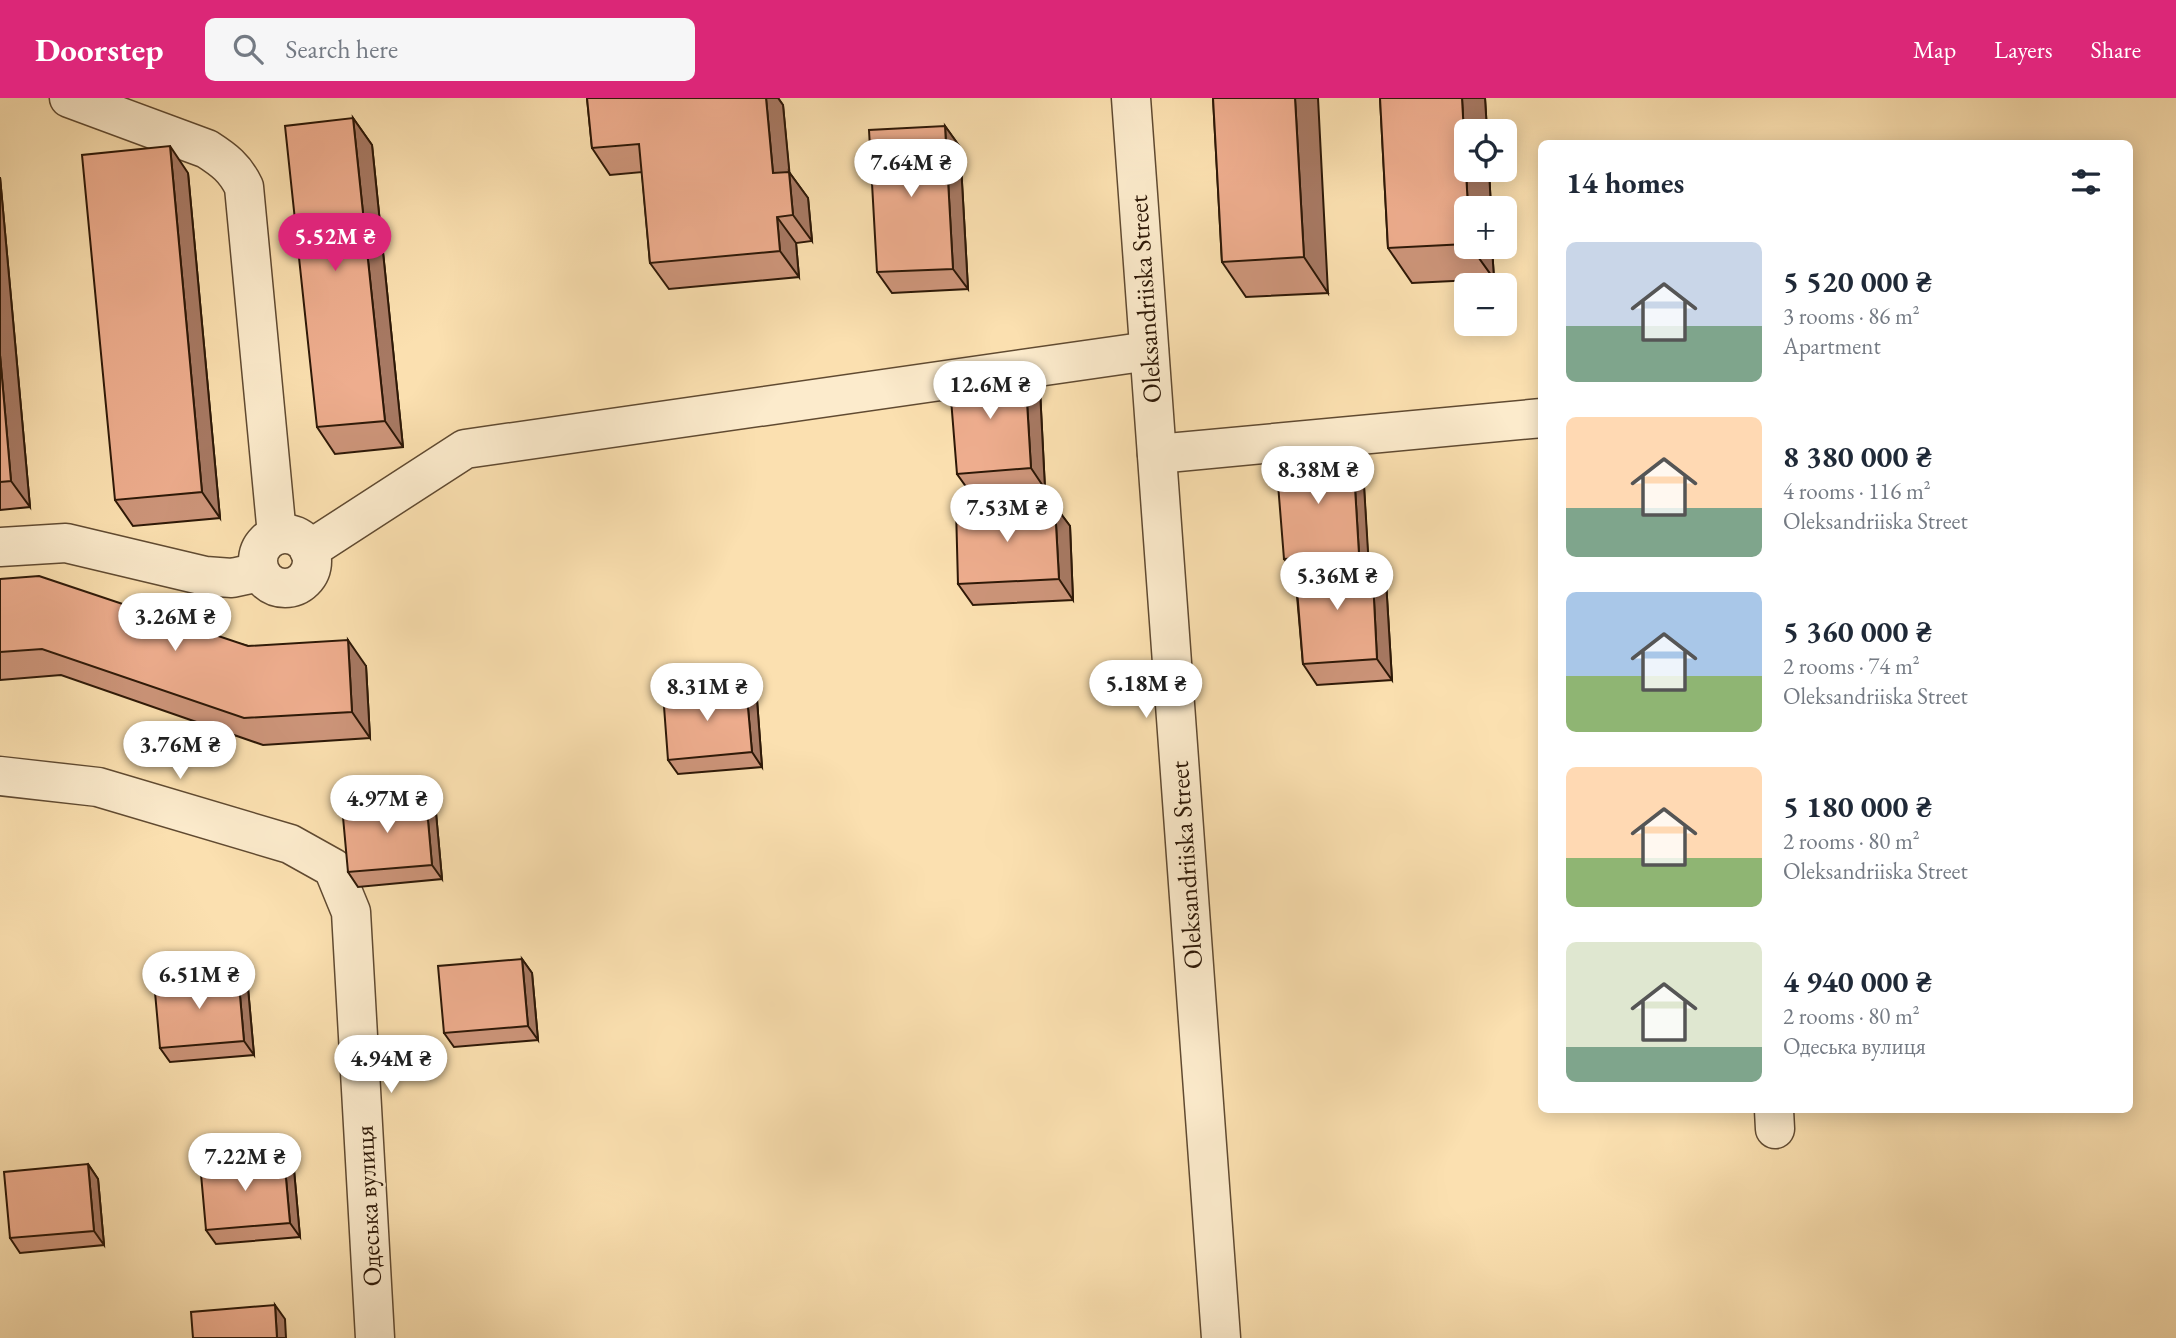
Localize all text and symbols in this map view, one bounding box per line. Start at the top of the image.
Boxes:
search box [205,18,695,81]
text: Doorstep [35,28,163,71]
icon: search [229,30,267,68]
text: Search here [285,32,398,66]
text: Map [1913,34,1956,65]
text: Layers [1994,34,2053,65]
text: Share [2091,34,2141,65]
map controls [1454,119,1517,336]
button: locate [1454,119,1517,182]
pin: 7.64M ₴ [846,140,976,199]
text: 7.64M ₴ [870,147,952,177]
text: 14 homes [1566,163,1684,202]
icon: filters [2067,163,2105,201]
street label: Oleksandriiska Street [1121,194,1169,404]
button: + [1454,196,1517,259]
pin: 5.52M ₴ [270,214,400,273]
text: 5.52M ₴ [294,221,376,251]
text: 5 520 000 ₴ [1783,262,1932,301]
icon: home [1622,270,1706,354]
button: − [1454,273,1517,336]
text: 3 rooms · 86 m² [1783,301,1920,331]
text: Apartment [1783,331,1881,361]
pin: 12.6M ₴ [925,362,1055,421]
text: 12.6M ₴ [949,369,1031,399]
text: 8 380 000 ₴ [1783,437,1932,476]
icon: home [1622,445,1706,529]
pin: 8.38M ₴ [1253,446,1383,506]
text: 8.38M ₴ [1277,454,1359,484]
text: 4 rooms · 116 m² [1783,476,1931,506]
pin: 7.53M ₴ [942,484,1072,544]
text: 7.53M ₴ [966,492,1048,522]
text: Oleksandriiska Street [1783,506,1968,536]
pin: 5.36M ₴ [1272,552,1402,612]
text: 5.36M ₴ [1296,560,1378,590]
pin: 3.26M ₴ [110,594,240,653]
text: 3.26M ₴ [134,601,216,631]
text: 5 360 000 ₴ [1783,612,1932,651]
icon: home [1622,620,1706,704]
text: 2 rooms · 74 m² [1783,651,1920,681]
pin: 5.18M ₴ [1081,660,1211,720]
pin: 8.31M ₴ [642,664,772,723]
text: 5.18M ₴ [1105,668,1187,698]
text: 8.31M ₴ [666,671,748,701]
text: Oleksandriiska Street [1783,681,1968,711]
pin: 3.76M ₴ [115,722,245,781]
text: 3.76M ₴ [139,729,221,759]
street label: Oleksandriiska Street [1162,760,1210,970]
pin: 4.97M ₴ [322,776,452,835]
text: 4.97M ₴ [346,783,428,813]
text: 5 180 000 ₴ [1783,787,1932,826]
icon: home [1622,795,1706,879]
text: 2 rooms · 80 m² [1783,826,1920,856]
text: Oleksandriiska Street [1783,856,1968,886]
pin: 6.51M ₴ [134,951,264,1011]
text: 6.51M ₴ [158,959,240,989]
text: 4 940 000 ₴ [1783,962,1932,1001]
icon: home [1622,970,1706,1054]
text: 2 rooms · 80 m² [1783,1001,1920,1031]
text: Одеська вулиця [1783,1031,1926,1061]
pin: 4.94M ₴ [326,1035,456,1095]
text: 4.94M ₴ [350,1043,432,1073]
street label: Одеська вулиця [347,1125,389,1287]
pin: 7.22M ₴ [180,1134,310,1193]
text: 7.22M ₴ [204,1141,286,1171]

